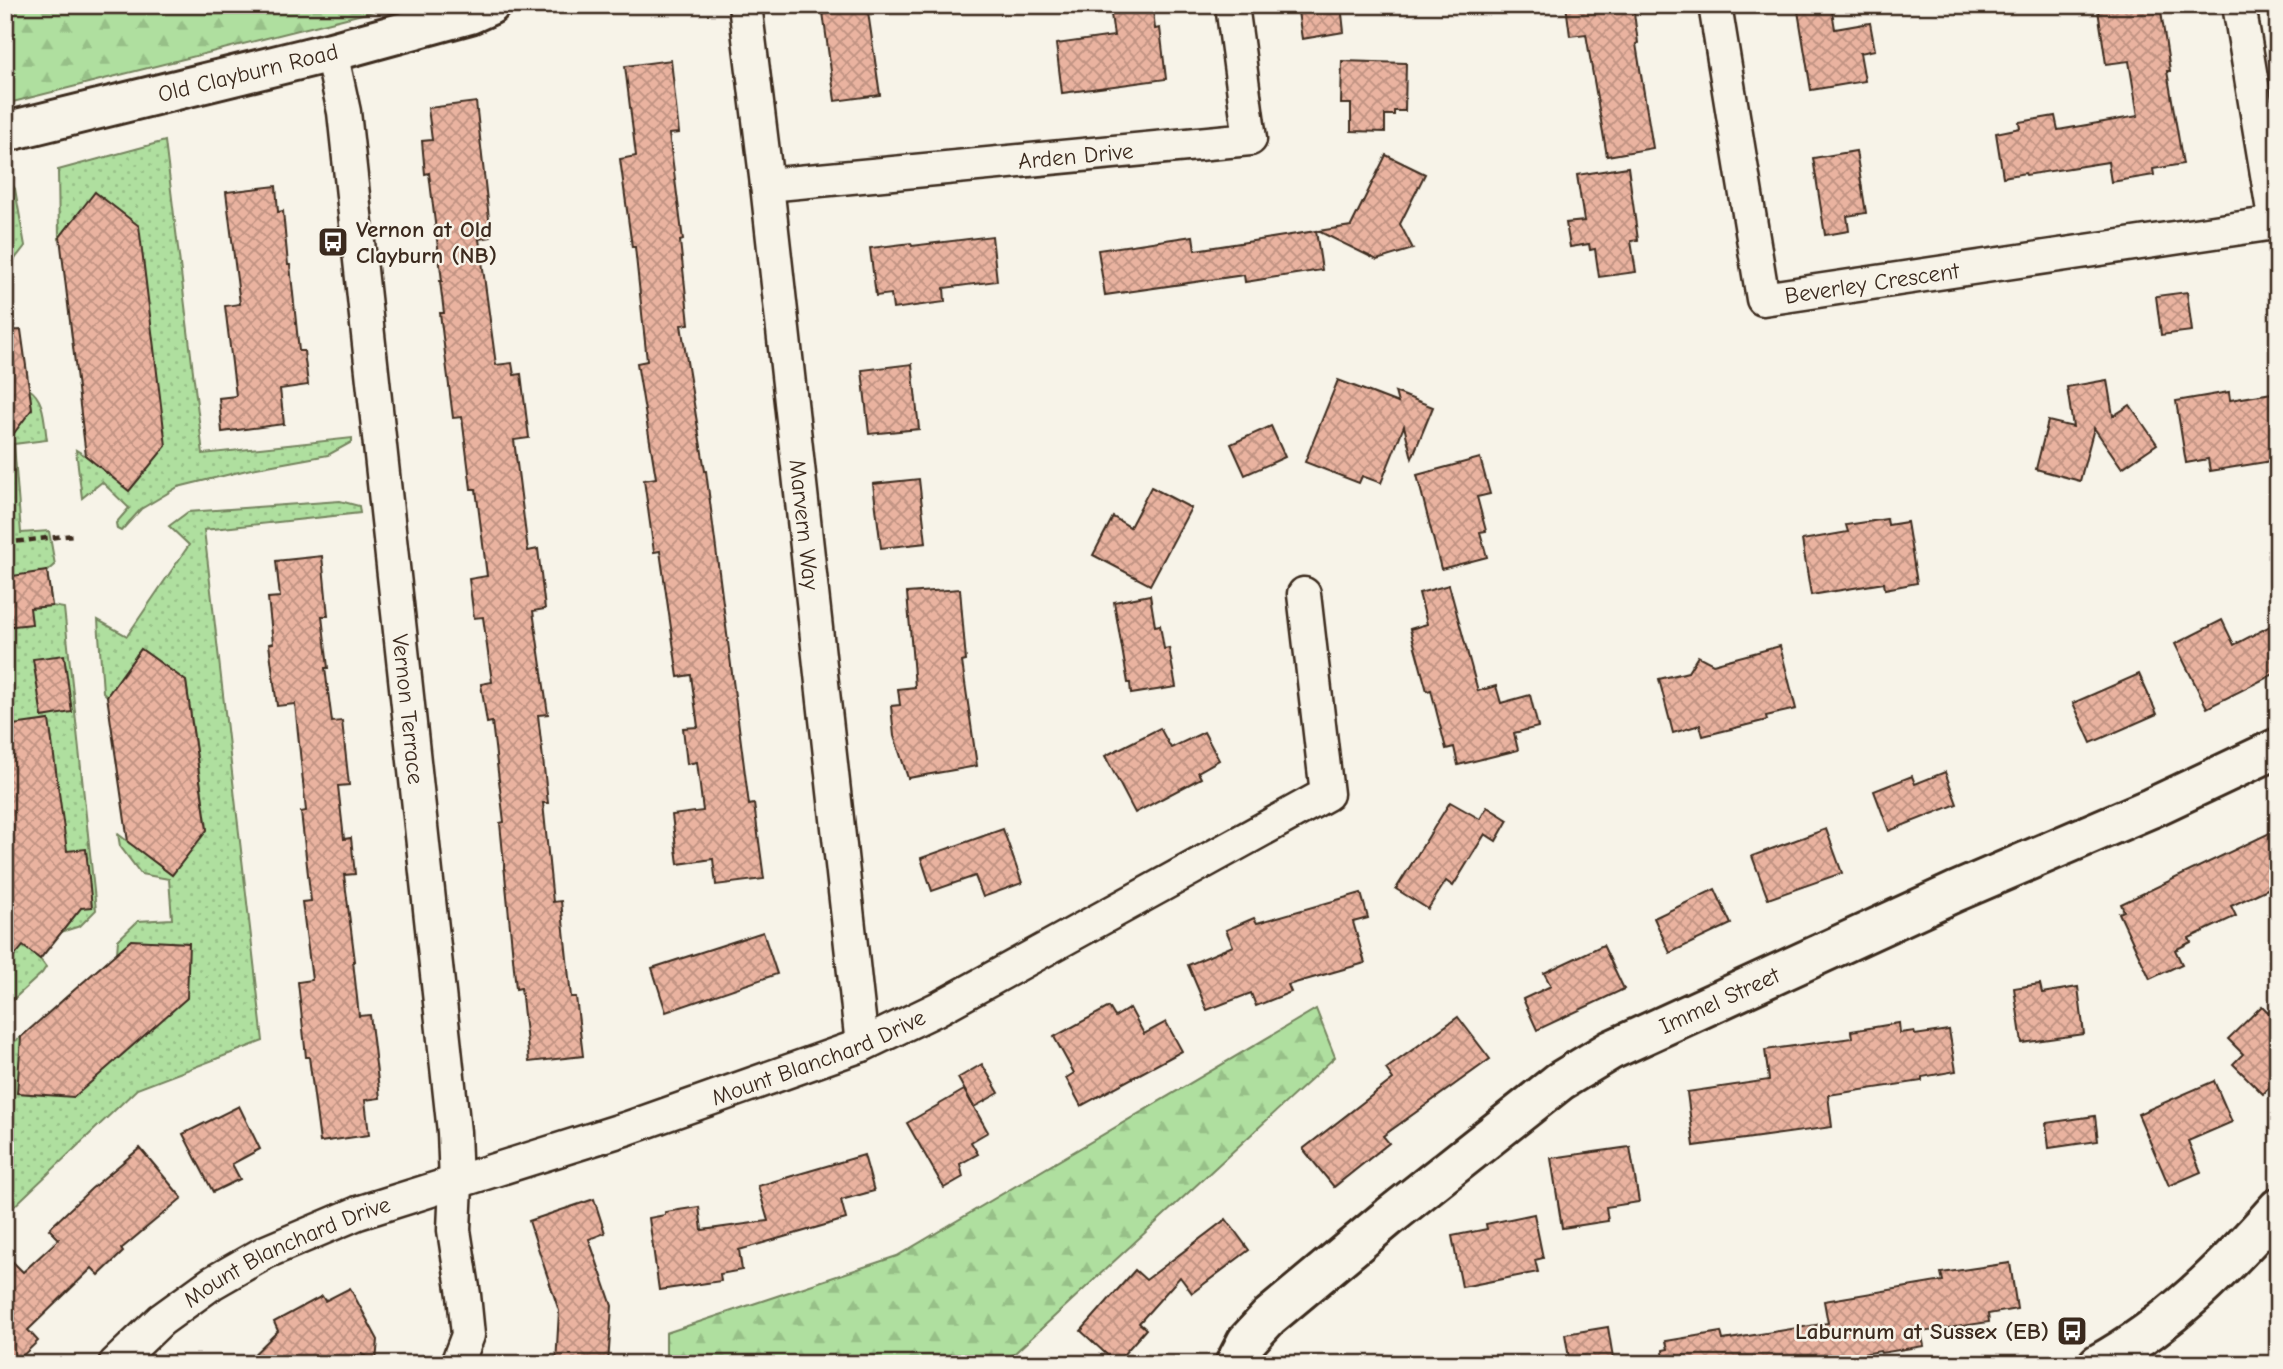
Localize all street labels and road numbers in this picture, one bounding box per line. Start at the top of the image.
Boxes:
street label: Old Clayburn Road [155,38,341,108]
street label: Arden Drive [1017,137,1134,175]
street label: Beverley Crescent [1783,257,1962,310]
street label: Marvern Way [783,458,825,592]
street label: Vernon Terrace [386,633,429,786]
street label: Immel Street [1655,961,1785,1040]
street label: Mount Blanchard Drive [708,1004,930,1111]
street label: Mount Blanchard Drive [178,1191,393,1313]

